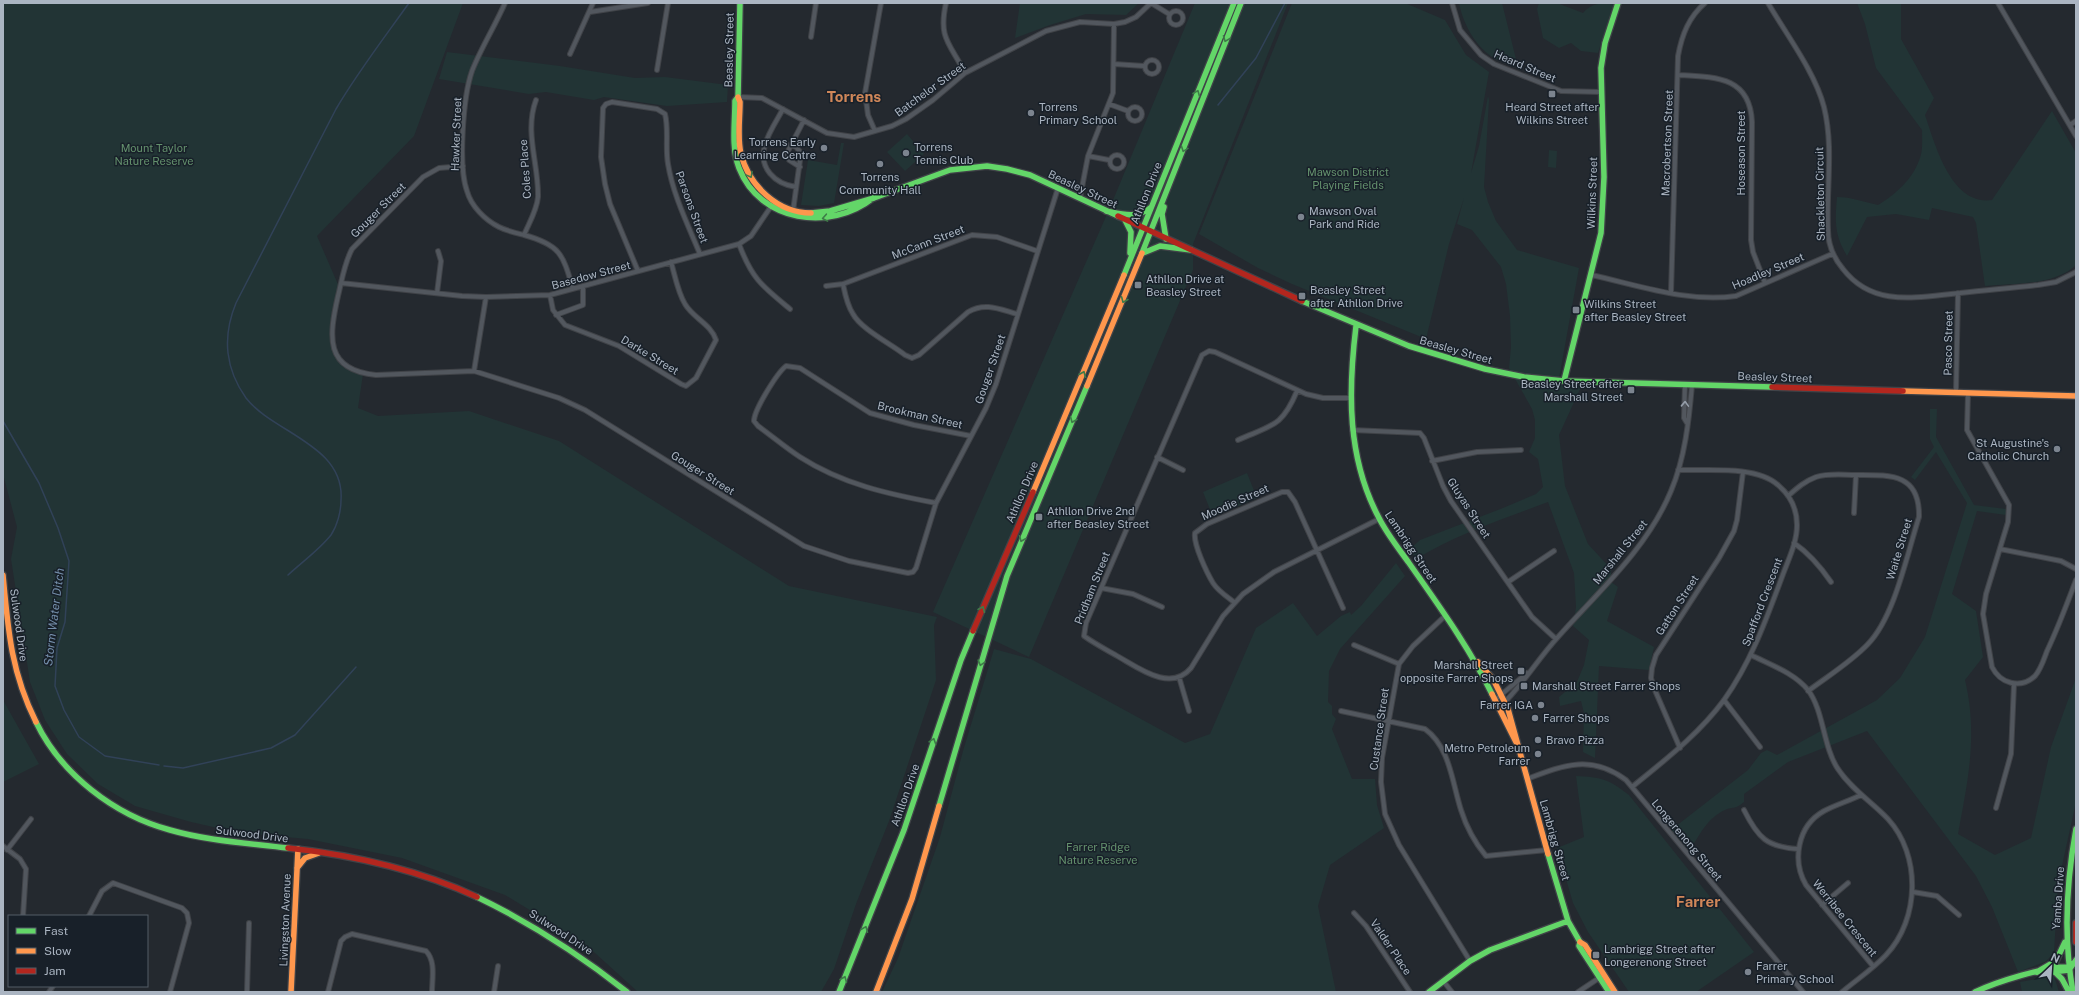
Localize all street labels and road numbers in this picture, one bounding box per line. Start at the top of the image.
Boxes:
street label: Beasley Street [722,12,736,88]
street label: Heard Street [1492,48,1558,84]
street label: Batchelor Street [892,59,968,119]
street label: Macrobertson Street [1659,90,1675,196]
street label: Hawker Street [449,97,463,171]
street label: Hoseason Street [1735,110,1747,196]
street label: Coles Place [517,139,533,199]
street label: Shackleton Circuit [1813,147,1827,241]
street label: Wilkins Street [1585,157,1599,229]
street label: Athllon Drive [1128,160,1164,226]
street label: Beasley Street [1046,168,1120,210]
street label: Parsons Street [673,169,711,245]
street label: Gouger Street [348,180,408,240]
street label: McCann Street [890,223,966,261]
street label: Hoadley Street [1730,250,1806,292]
street label: Basedow Street [550,259,632,291]
street label: Pasco Street [1941,310,1955,376]
street label: Darke Street [619,333,681,377]
street label: Gouger Street [973,333,1007,405]
street label: Beasley Street [1418,334,1494,366]
street label: Beasley Street [1737,370,1813,384]
street label: Brookman Street [876,399,964,431]
street label: Gouger Street [669,449,737,497]
street label: Athllon Drive [1004,459,1040,525]
street label: Gluyas Street [1445,475,1493,541]
street label: Moodie Street [1199,482,1271,522]
street label: Lambrigg Street [1383,509,1439,585]
street label: Marshall Street [1590,517,1650,587]
street label: Waite Street [1884,517,1914,581]
street label: Pridham Street [1072,550,1112,626]
street label: Spafford Crescent [1740,556,1784,648]
street label: Gatton Street [1653,573,1701,637]
street label: Sulwood Drive [8,588,30,662]
street label: Custance Street [1367,687,1391,771]
street label: Athllon Drive [889,762,921,828]
street label: Longerenong Street [1649,797,1725,883]
street label: Lambrigg Street [1538,798,1572,882]
street label: Sulwood Drive [215,824,289,844]
street label: Yamba Drive [2050,866,2066,930]
street label: Livingston Avenue [277,873,293,967]
street label: Werribee Crescent [1810,877,1880,959]
street label: Sulwood Drive [527,907,595,957]
street label: Valder Place [1368,917,1414,977]

